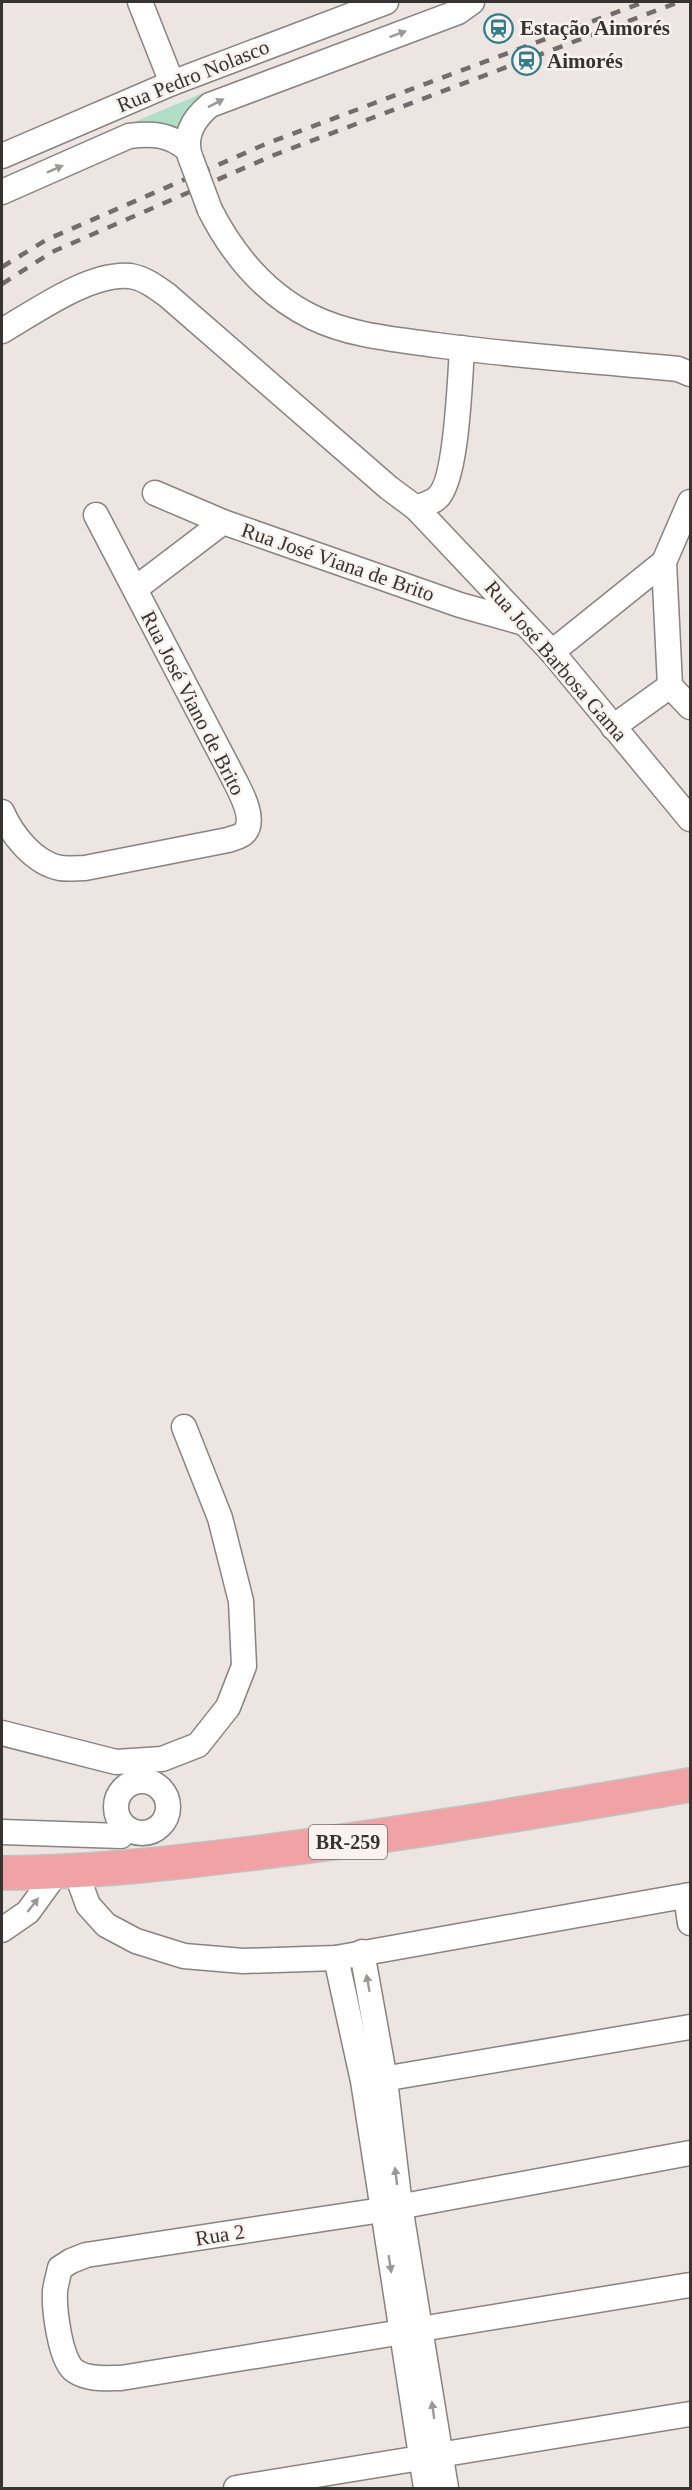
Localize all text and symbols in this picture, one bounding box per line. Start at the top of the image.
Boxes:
station icon: Estação Aimorés [483,12,515,44]
place label: Estação Aimorés [520,16,670,40]
one-way arrow [389,29,407,38]
street label: Rua Pedro Nolasco [113,35,273,117]
station icon: Aimorés [510,45,542,77]
place label: Aimorés [547,49,623,73]
one-way arrow [207,98,224,108]
one-way arrow [46,163,64,173]
street label: Rua José Viana de Brito [238,518,438,606]
street label: Rua José Barbosa Gama [480,576,633,747]
street label: Rua José Viano de Brito [136,607,250,799]
road number: BR-259 [309,1825,387,1859]
one-way arrow [27,1897,39,1913]
one-way arrow [363,1974,372,1993]
one-way arrow [391,2166,401,2185]
street label: Rua 2 [194,2219,246,2251]
one-way arrow [386,2254,395,2273]
one-way arrow [428,2400,437,2419]

